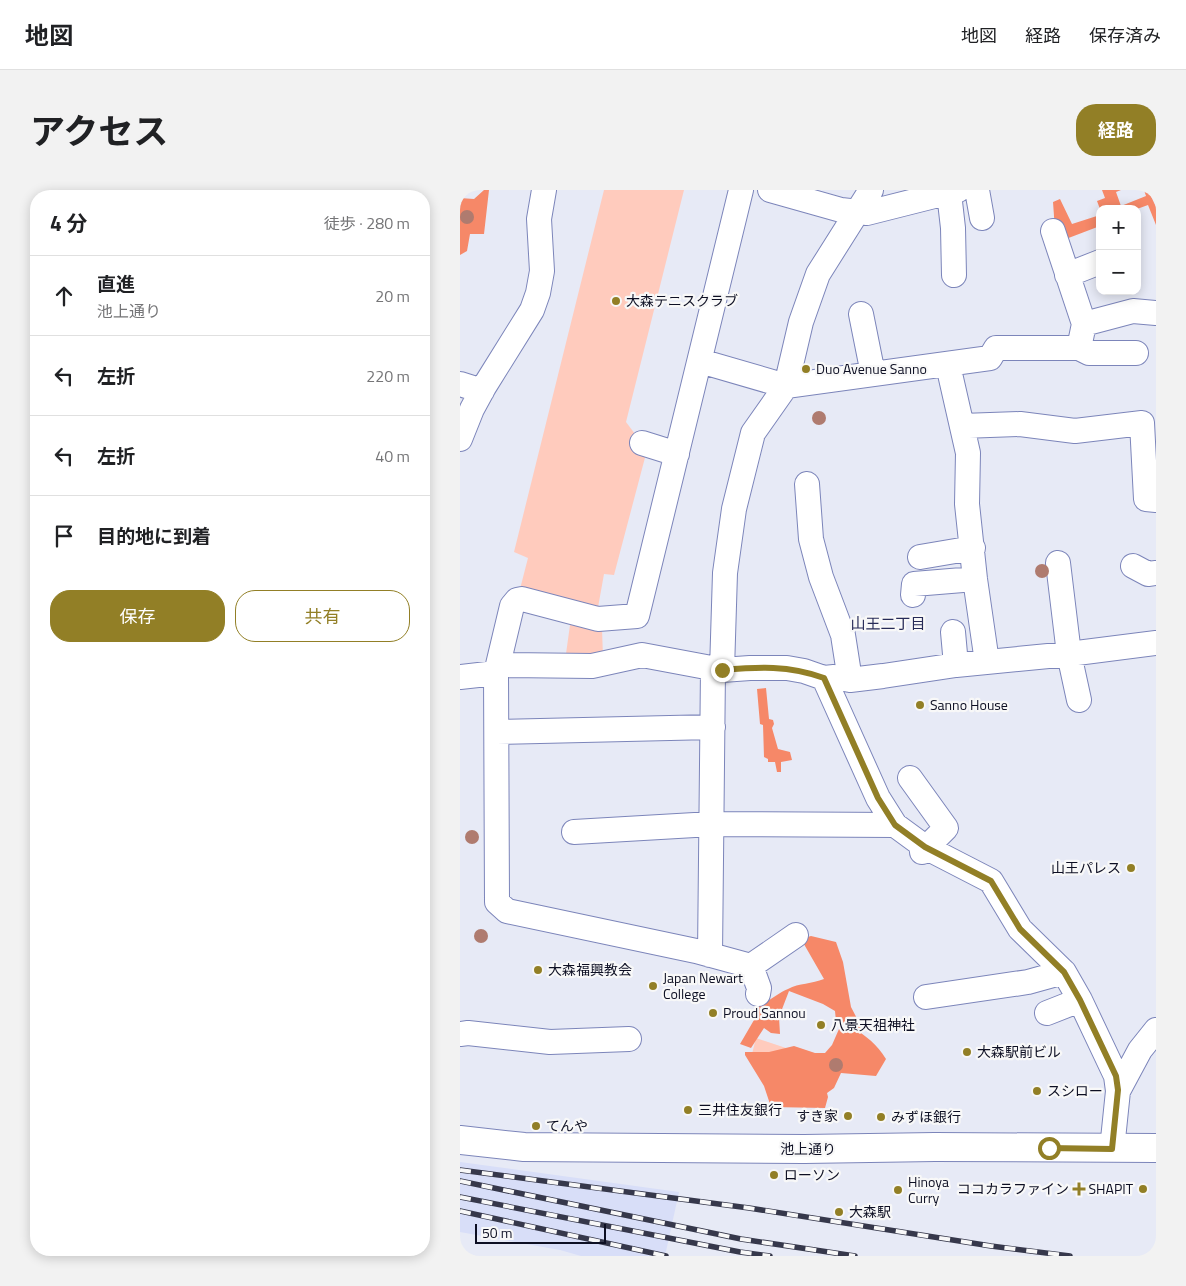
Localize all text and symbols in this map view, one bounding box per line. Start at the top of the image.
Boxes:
text: 地図 [25,17,73,53]
text: 地図 [961,22,997,49]
text: 経路 [1025,22,1061,49]
text: 保存済み [1089,22,1161,49]
text: アクセス [30,104,168,158]
button: 経路 [1076,104,1156,156]
map controls [1096,205,1141,295]
button: + [1096,205,1141,250]
text: 4 分 [50,207,87,239]
text: 徒歩 · 280 m [324,211,410,235]
button: − [1096,250,1141,295]
text: 直進 [97,269,135,298]
icon: ahead [50,282,78,310]
text: 20 m [375,284,410,308]
place label: 大森テニスクラブ [626,290,738,311]
marker: 大森テニスクラブ [610,295,622,307]
text: 池上通り [97,299,161,323]
place label: Duo Avenue Sanno [816,358,927,379]
text: 左折 [97,361,135,390]
icon: left [50,362,78,390]
marker: Duo Avenue Sanno [800,363,812,375]
text: 220 m [366,364,410,388]
text: 左折 [97,441,135,470]
icon: left [50,442,78,470]
text: 40 m [375,444,410,468]
text: 目的地に到着 [97,521,211,550]
icon: arrive [50,522,78,550]
button: 保存 [50,590,225,642]
button: 共有 [235,590,410,642]
district label: 山王二丁目 [850,612,926,635]
route end [711,659,734,682]
place label: Sanno House [930,694,1008,715]
marker: Sanno House [914,699,926,711]
place label: 山王パレス [1051,857,1121,878]
marker: 山王パレス [1125,862,1137,874]
place label: 大森福興教会 [548,959,632,980]
marker: 大森福興教会 [532,964,544,976]
place label: Japan Newart College [663,967,743,1004]
marker: Japan Newart College [647,980,659,992]
place label: Proud Sannou [723,1002,806,1023]
marker: Proud Sannou [707,1007,719,1019]
place label: 八景天祖神社 [831,1014,915,1035]
marker: 八景天祖神社 [815,1019,827,1031]
place label: 大森駅前ビル [977,1041,1061,1062]
marker: 大森駅前ビル [961,1046,973,1058]
place label: スシロー [1047,1080,1103,1101]
marker: スシロー [1031,1085,1043,1097]
place label: 三井住友銀行 [698,1099,782,1120]
marker: 三井住友銀行 [682,1104,694,1116]
place label: すき家 [796,1105,838,1126]
place label: みずほ銀行 [891,1106,961,1127]
marker: すき家 [842,1110,854,1122]
marker: みずほ銀行 [875,1111,887,1123]
place label: てんや [546,1115,588,1136]
marker: てんや [530,1120,542,1132]
route start [1038,1137,1061,1160]
street label: 池上通り [780,1138,836,1159]
place label: ローソン [784,1164,840,1185]
marker: ローソン [768,1169,780,1181]
place label: Hinoya Curry [908,1171,949,1208]
place label: ココカラファイン [957,1178,1069,1199]
place label: SHAPIT [1089,1178,1134,1199]
marker: ココカラファイン [1073,1183,1085,1195]
marker: SHAPIT [1137,1183,1149,1195]
marker: Hinoya Curry [892,1184,904,1196]
place label: 大森駅 [849,1201,891,1222]
marker: 大森駅 [833,1206,845,1218]
scale bar [475,1221,606,1244]
text: 50 m [482,1222,512,1243]

